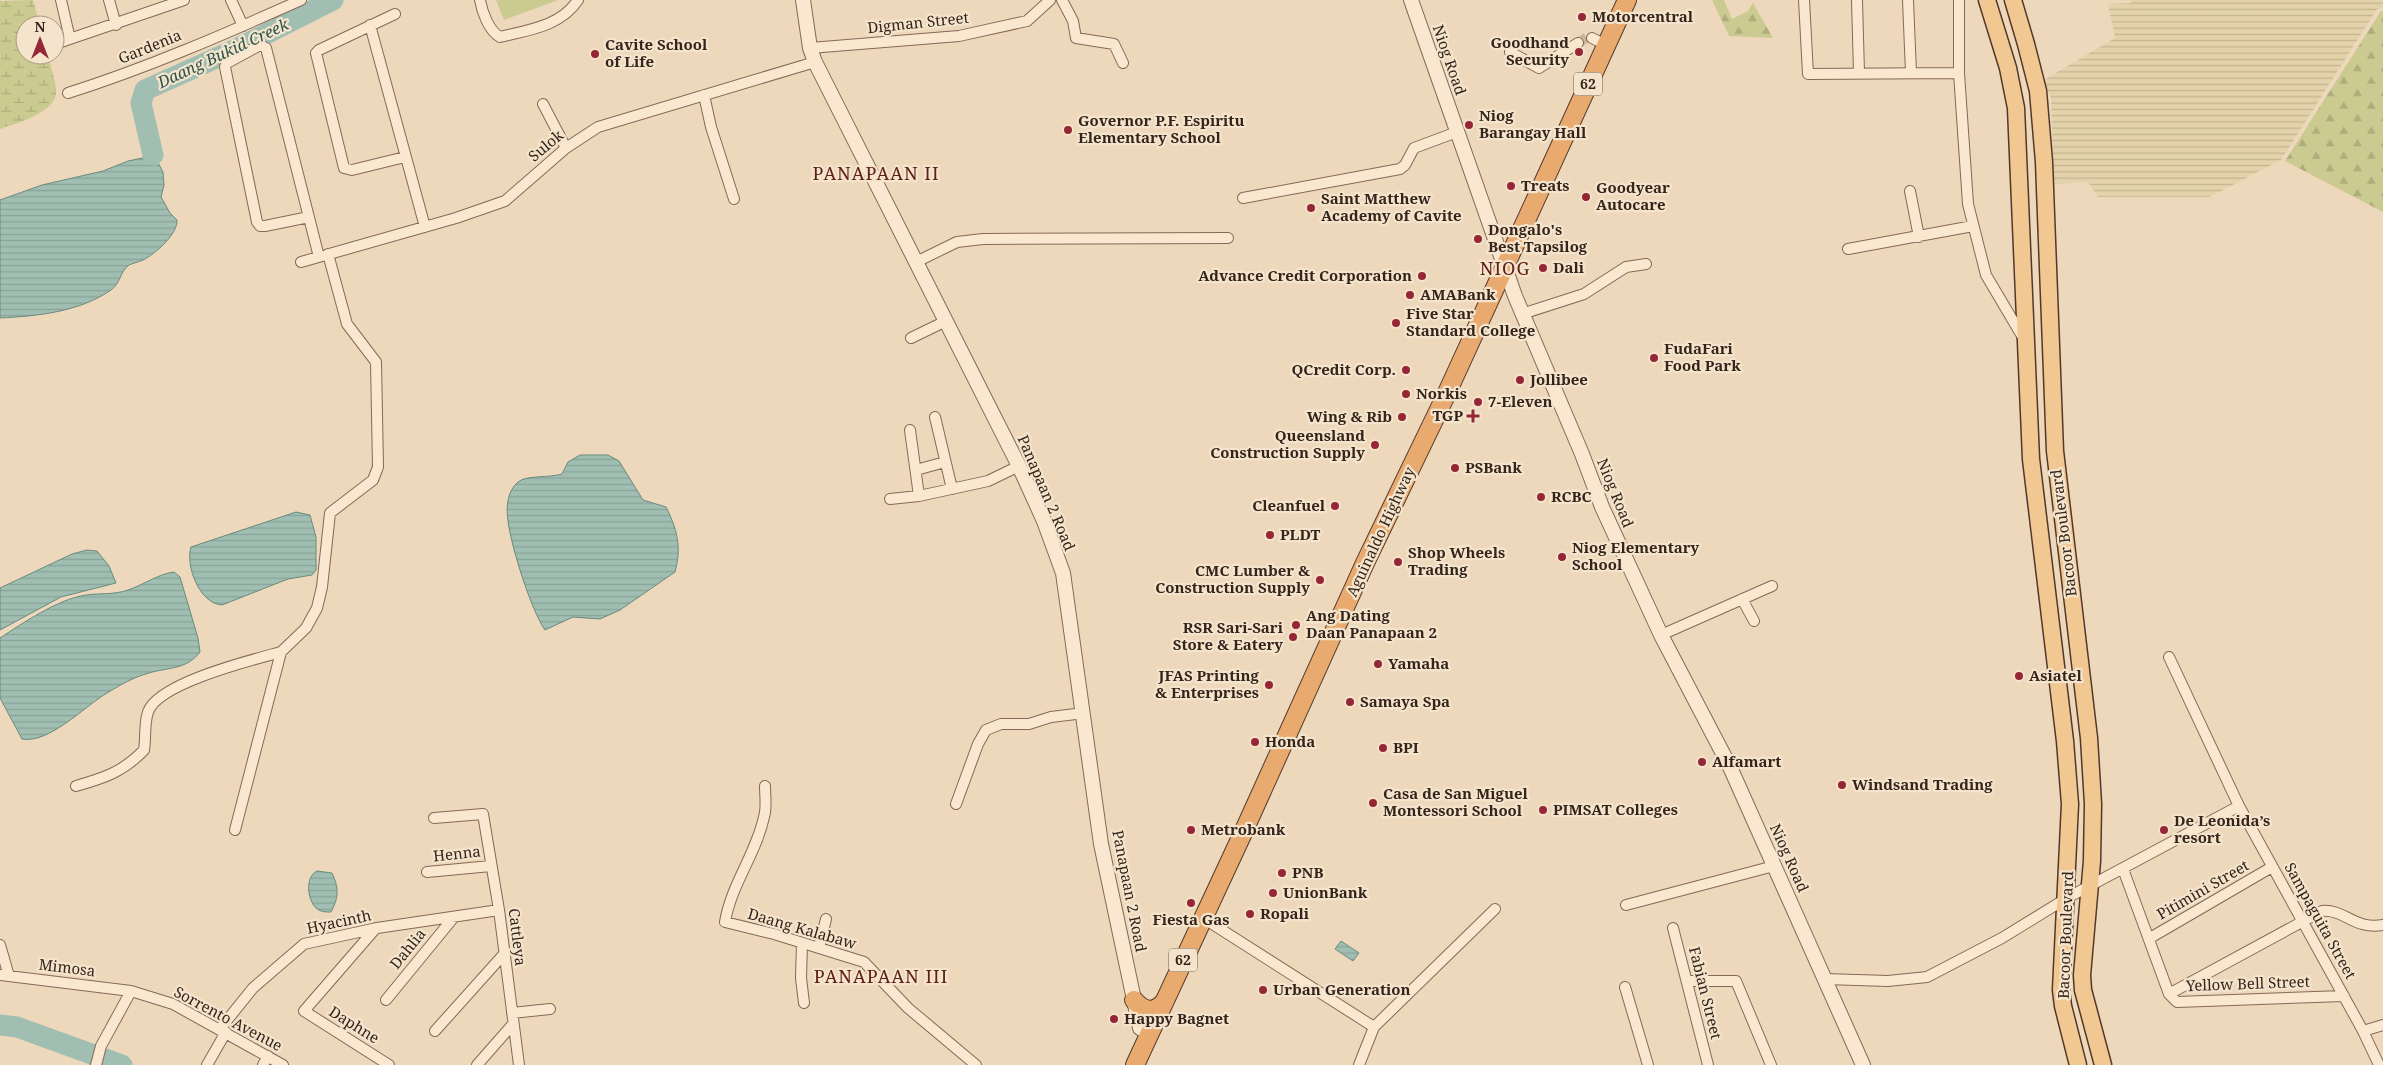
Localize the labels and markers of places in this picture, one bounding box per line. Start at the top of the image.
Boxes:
place label: Motorcentral [1592,6,1694,26]
marker: Motorcentral [1576,11,1588,23]
place label: Goodhand Security [1491,32,1569,69]
place label: Cavite School of Life [605,34,708,71]
marker: Goodhand Security [1573,46,1585,58]
marker: Cavite School of Life [589,48,601,60]
place label: Niog Barangay Hall [1479,105,1587,142]
place label: Governor P.F. Espiritu Elementary School [1078,110,1244,147]
marker: Niog Barangay Hall [1463,119,1475,131]
marker: Governor P.F. Espiritu Elementary School [1062,124,1074,136]
place label: Treats [1521,175,1570,195]
place label: Goodyear Autocare [1596,177,1670,214]
marker: Treats [1505,180,1517,192]
place label: Saint Matthew Academy of Cavite [1321,188,1462,225]
marker: Goodyear Autocare [1580,191,1592,203]
marker: Saint Matthew Academy of Cavite [1305,202,1317,214]
place label: Dongalo's Best Tapsilog [1488,219,1588,256]
marker: Dongalo's Best Tapsilog [1472,233,1484,245]
place label: Dali [1553,257,1585,277]
marker: Dali [1537,262,1549,274]
place label: Advance Credit Corporation [1198,265,1412,285]
marker: Advance Credit Corporation [1416,270,1428,282]
place label: AMABank [1420,284,1496,304]
marker: AMABank [1404,289,1416,301]
place label: Five Star Standard College [1406,303,1535,340]
marker: Five Star Standard College [1390,317,1402,329]
place label: FudaFari Food Park [1664,338,1741,375]
marker: FudaFari Food Park [1648,352,1660,364]
place label: QCredit Corp. [1292,359,1396,379]
marker: QCredit Corp. [1400,364,1412,376]
place label: Jollibee [1529,369,1588,389]
marker: Jollibee [1514,374,1526,386]
place label: Norkis [1416,383,1467,403]
marker: Norkis [1400,388,1412,400]
place label: 7-Eleven [1488,391,1552,411]
marker: 7-Eleven [1472,396,1484,408]
place label: TGP [1432,405,1463,425]
place label: Wing & Rib [1307,406,1392,426]
marker: TGP [1467,410,1479,422]
marker: Wing & Rib [1396,411,1408,423]
place label: Queensland Construction Supply [1210,425,1365,462]
marker: Queensland Construction Supply [1369,439,1381,451]
place label: PSBank [1465,457,1522,477]
marker: PSBank [1449,462,1461,474]
place label: RCBC [1551,486,1592,506]
marker: RCBC [1535,491,1547,503]
place label: Cleanfuel [1252,495,1326,515]
marker: Cleanfuel [1329,500,1341,512]
place label: PLDT [1280,524,1321,544]
marker: PLDT [1264,529,1276,541]
place label: Niog Elementary School [1572,537,1700,574]
place label: Shop Wheels Trading [1408,542,1505,579]
marker: Niog Elementary School [1556,551,1568,563]
marker: Shop Wheels Trading [1392,556,1404,568]
place label: CMC Lumber & Construction Supply [1155,560,1310,597]
marker: CMC Lumber & Construction Supply [1314,574,1326,586]
place label: Ang Dating Daan Panapaan 2 [1306,605,1437,642]
place label: RSR Sari-Sari Store & Eatery [1173,617,1284,654]
marker: Ang Dating Daan Panapaan 2 [1290,619,1302,631]
marker: RSR Sari-Sari Store & Eatery [1287,631,1299,643]
place label: Yamaha [1388,653,1449,673]
marker: Yamaha [1372,658,1384,670]
place label: JFAS Printing & Enterprises [1155,665,1260,702]
place label: Asiatel [2029,665,2082,685]
marker: Asiatel [2013,670,2025,682]
marker: JFAS Printing & Enterprises [1263,679,1275,691]
place label: Samaya Spa [1360,691,1450,711]
marker: Samaya Spa [1344,696,1356,708]
place label: Honda [1265,731,1315,751]
marker: Honda [1249,736,1261,748]
place label: BPI [1393,737,1419,757]
marker: BPI [1377,742,1389,754]
place label: Alfamart [1712,751,1781,771]
marker: Alfamart [1696,756,1708,768]
place label: Windsand Trading [1852,774,1993,794]
marker: Windsand Trading [1836,779,1848,791]
place label: Casa de San Miguel Montessori School [1383,783,1529,820]
marker: Casa de San Miguel Montessori School [1367,797,1379,809]
place label: PIMSAT Colleges [1553,799,1678,819]
marker: PIMSAT Colleges [1537,804,1549,816]
place label: De Leonida’s resort [2174,810,2270,847]
place label: Metrobank [1201,819,1286,839]
marker: Metrobank [1185,824,1197,836]
marker: De Leonida’s resort [2158,824,2170,836]
place label: PNB [1292,862,1323,882]
marker: PNB [1276,867,1288,879]
place label: UnionBank [1283,882,1368,902]
marker: UnionBank [1267,887,1279,899]
marker: Fiesta Gas [1185,897,1197,909]
place label: Ropali [1260,903,1310,923]
marker: Ropali [1244,908,1256,920]
place label: Fiesta Gas [1152,909,1230,929]
place label: Urban Generation [1273,979,1411,999]
marker: Urban Generation [1257,984,1269,996]
place label: Happy Bagnet [1124,1008,1229,1028]
marker: Happy Bagnet [1108,1013,1120,1025]

